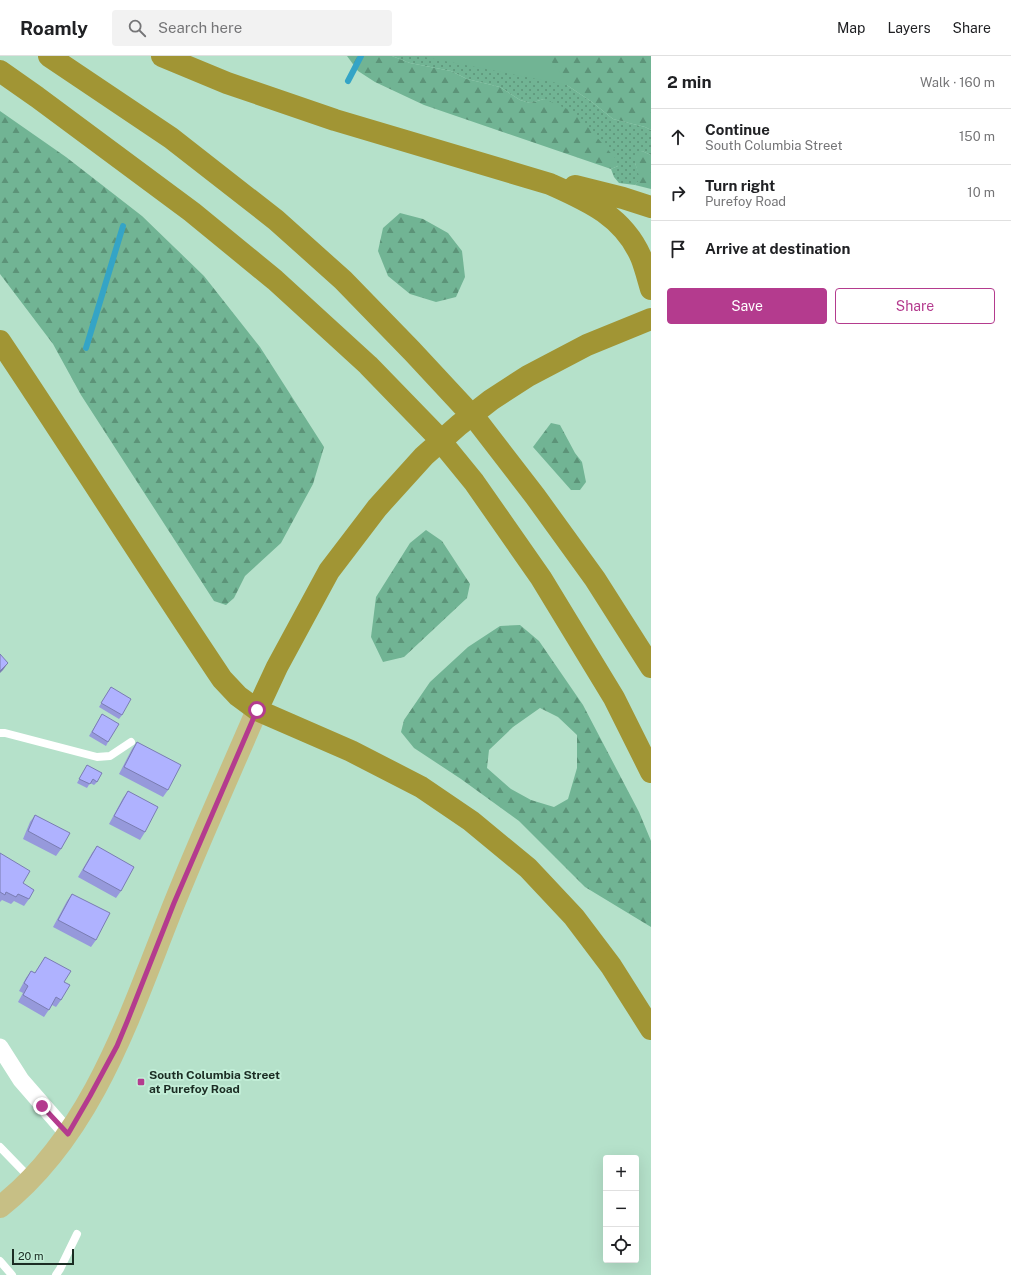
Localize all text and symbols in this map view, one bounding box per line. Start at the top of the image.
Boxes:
search box [112,10,392,46]
text: Roamly [20,17,88,39]
icon: search [126,17,148,39]
text: Search here [158,19,242,36]
text: Map [837,20,865,36]
text: Layers [887,20,931,36]
text: Share [953,20,991,36]
text: 2 min [667,72,712,92]
text: Walk · 160 m [920,75,995,90]
text: Continue [705,121,770,138]
icon: ahead [667,126,689,148]
text: 150 m [959,129,995,144]
text: South Columbia Street [705,138,842,153]
text: Turn right [705,177,775,194]
icon: right [667,182,689,204]
text: 10 m [967,185,995,200]
text: Purefoy Road [705,194,786,209]
icon: arrive [667,238,689,260]
text: Arrive at destination [705,240,850,257]
button: Save [667,288,827,324]
button: Share [835,288,995,324]
route start [248,701,266,719]
place label: South Columbia Street at Purefoy Road [149,1068,280,1096]
marker: South Columbia Street at Purefoy Road [136,1077,146,1087]
route end [33,1097,51,1115]
map controls [603,1155,639,1263]
button: + [603,1155,639,1191]
button: − [603,1191,639,1227]
button: locate [603,1227,639,1263]
scale bar [12,1247,74,1266]
text: 20 m [18,1250,43,1262]

